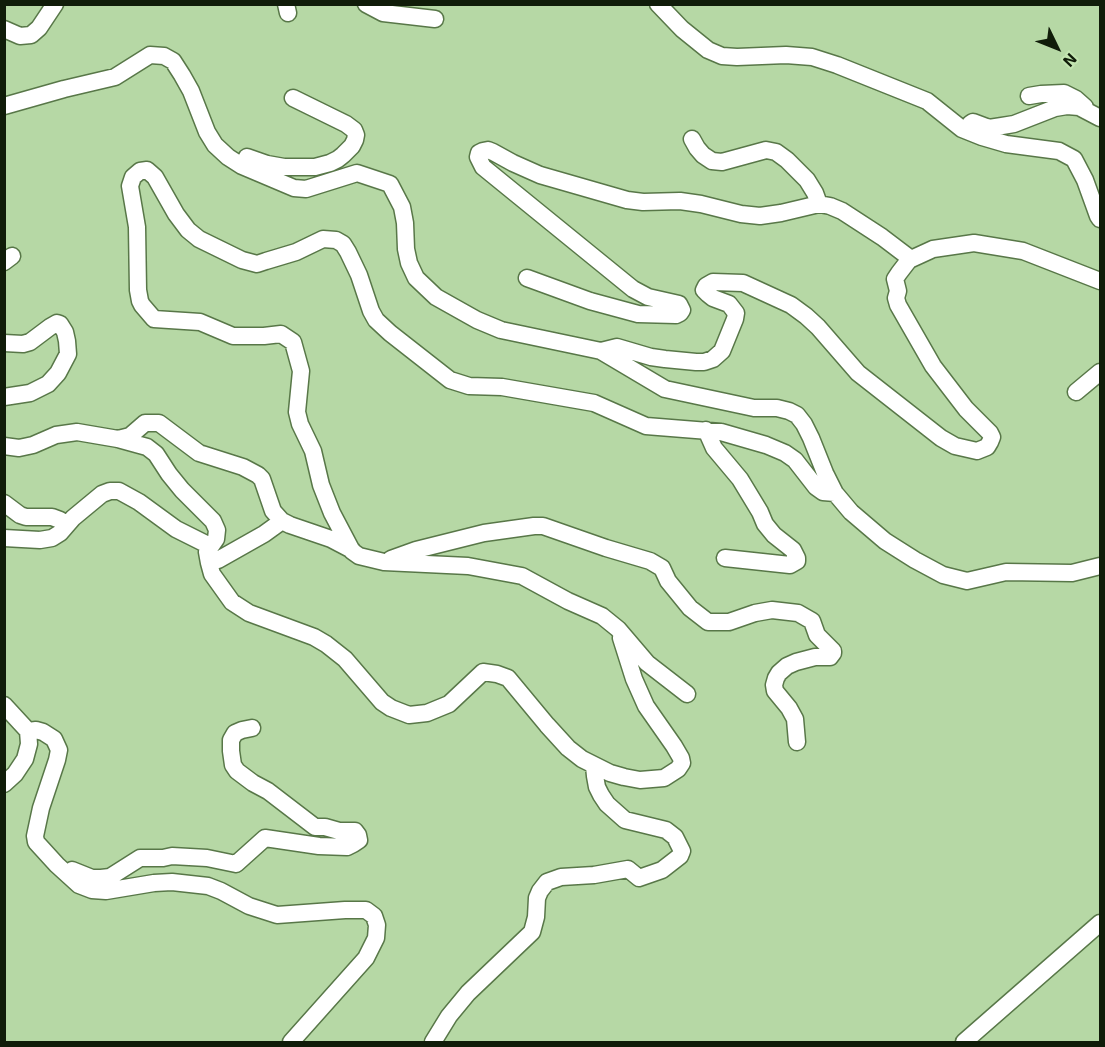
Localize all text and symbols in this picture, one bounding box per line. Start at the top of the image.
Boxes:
north arrow [1027,18,1087,78]
text: N [1060,50,1081,71]

